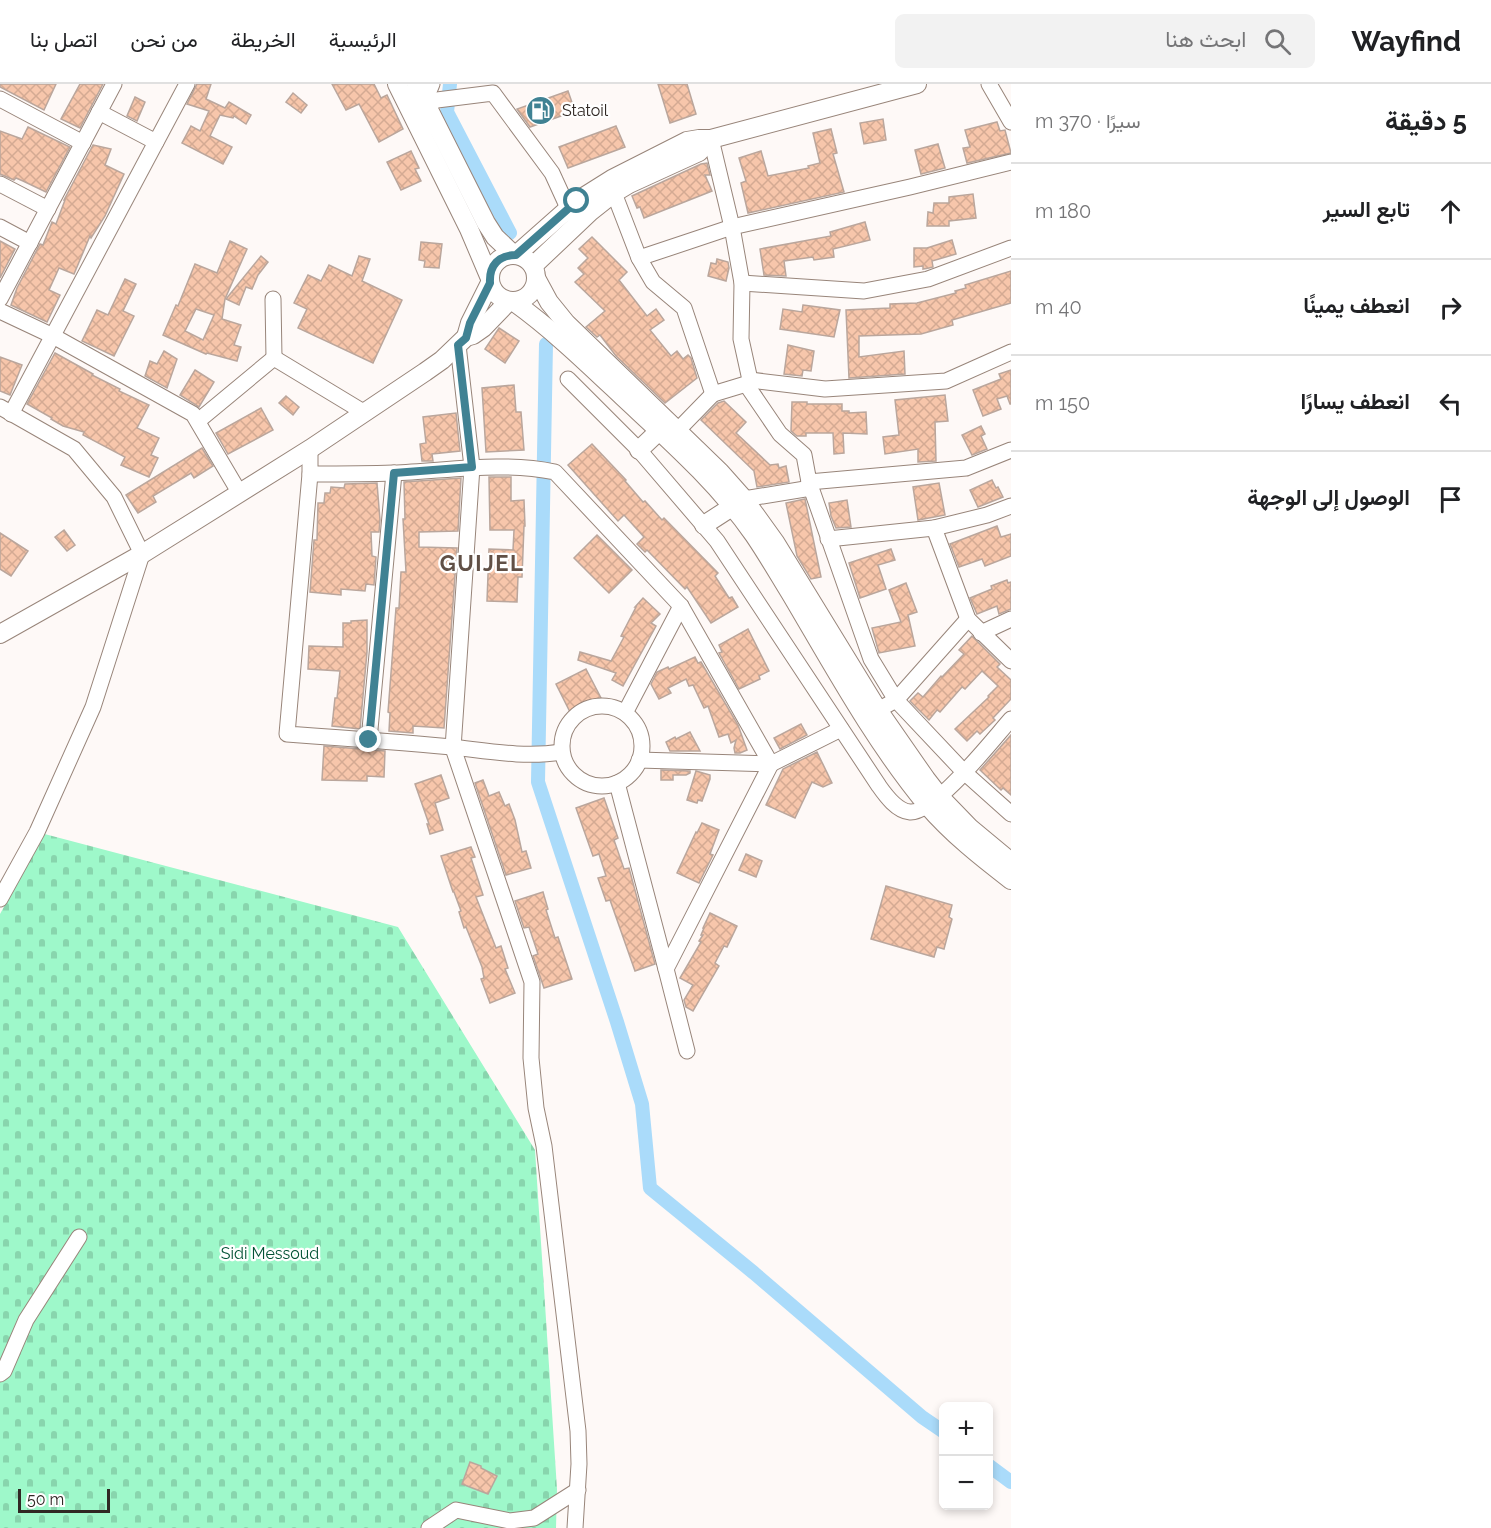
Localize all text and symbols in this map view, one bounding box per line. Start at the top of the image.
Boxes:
search box [895,14,1315,68]
icon: search [1261,25,1294,58]
text: Wayfind [1351,25,1461,58]
text: ابحث هنا [1165,26,1246,52]
text: اتصل بنا [30,27,98,52]
text: من نحن [131,27,198,52]
text: الخريطة [231,27,296,52]
text: الرئيسية [329,27,397,52]
fuel station icon: Statoil [525,94,557,126]
place label: Statoil [562,101,609,120]
text: 5 دقيقة [1385,106,1467,136]
text: سيرًا · 370 m [1035,109,1141,133]
route start [563,187,589,213]
icon: ahead [1434,195,1467,228]
text: تابع السير [1323,196,1410,222]
text: 180 m [1035,199,1091,223]
icon: right [1434,291,1467,324]
text: انعطف يمينًا [1303,292,1410,318]
text: 40 m [1035,295,1082,319]
icon: left [1434,387,1467,420]
text: انعطف يسارًا [1301,388,1410,414]
text: 150 m [1035,391,1090,415]
icon: arrive [1434,483,1467,516]
text: الوصول إلى الوجهة [1247,484,1410,510]
district label: GUIJEL [440,550,524,576]
route end [355,726,381,752]
park label: Sidi Messoud [221,1244,319,1263]
map controls [939,1402,993,1510]
button: + [939,1402,993,1456]
button: − [939,1456,993,1510]
scale bar [18,1486,110,1514]
text: 50 m [27,1490,64,1509]

